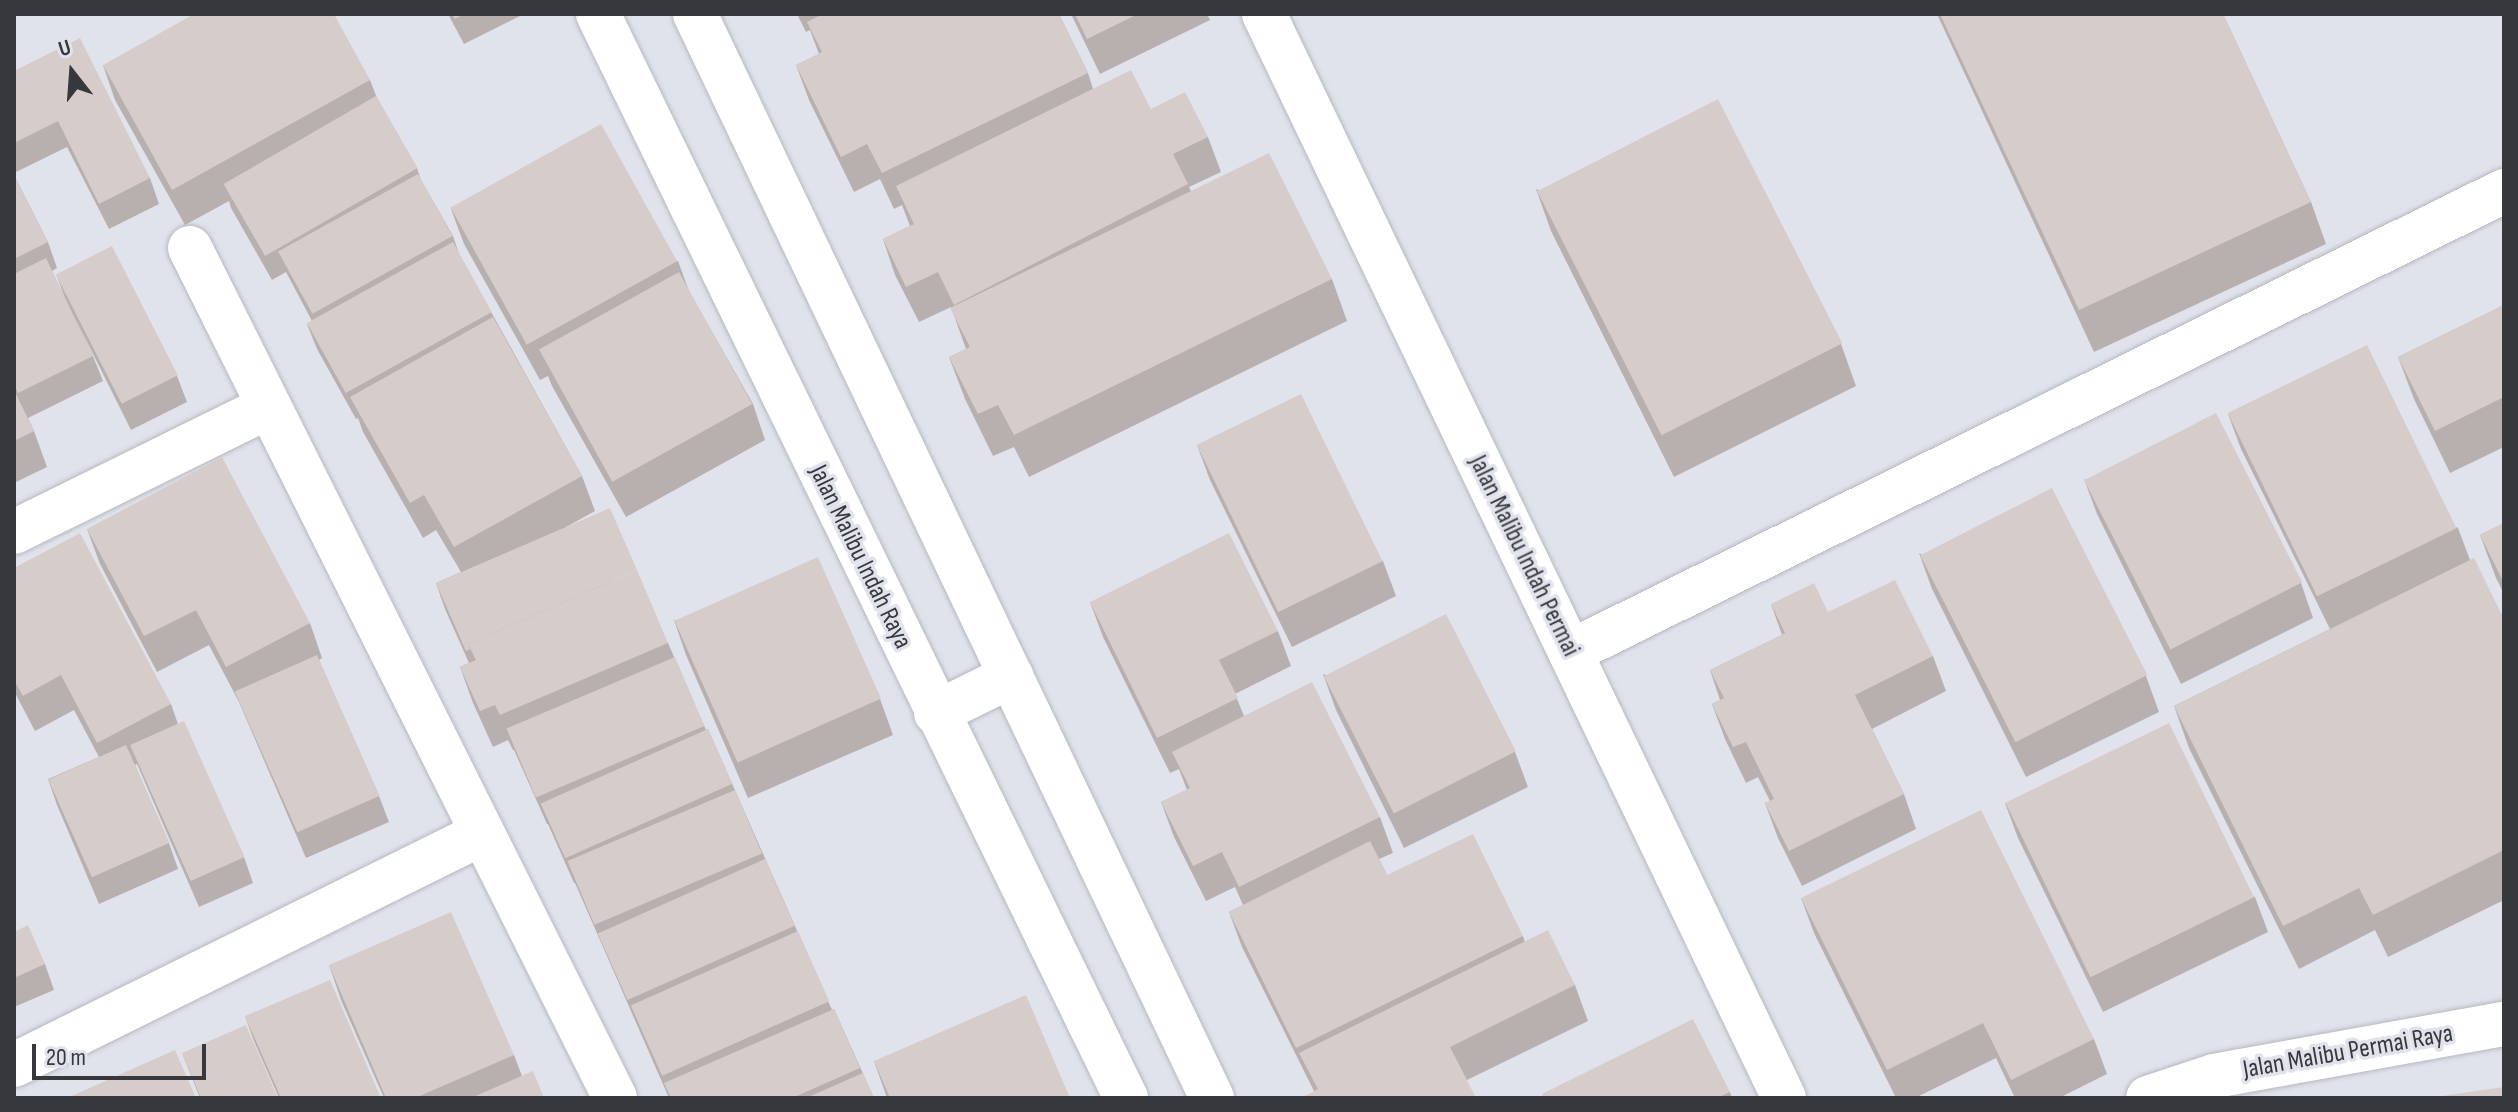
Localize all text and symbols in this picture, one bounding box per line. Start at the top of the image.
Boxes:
north arrow [32,32,112,112]
text: U [55,34,74,63]
street label: Jalan Malibu Indah Permai [1462,450,1586,662]
street label: Jalan Malibu Indah Raya [802,460,918,654]
street label: Jalan Malibu Permai Raya [2241,1018,2455,1086]
scale bar [36,1028,210,1078]
text: 20 m [46,1043,86,1072]

